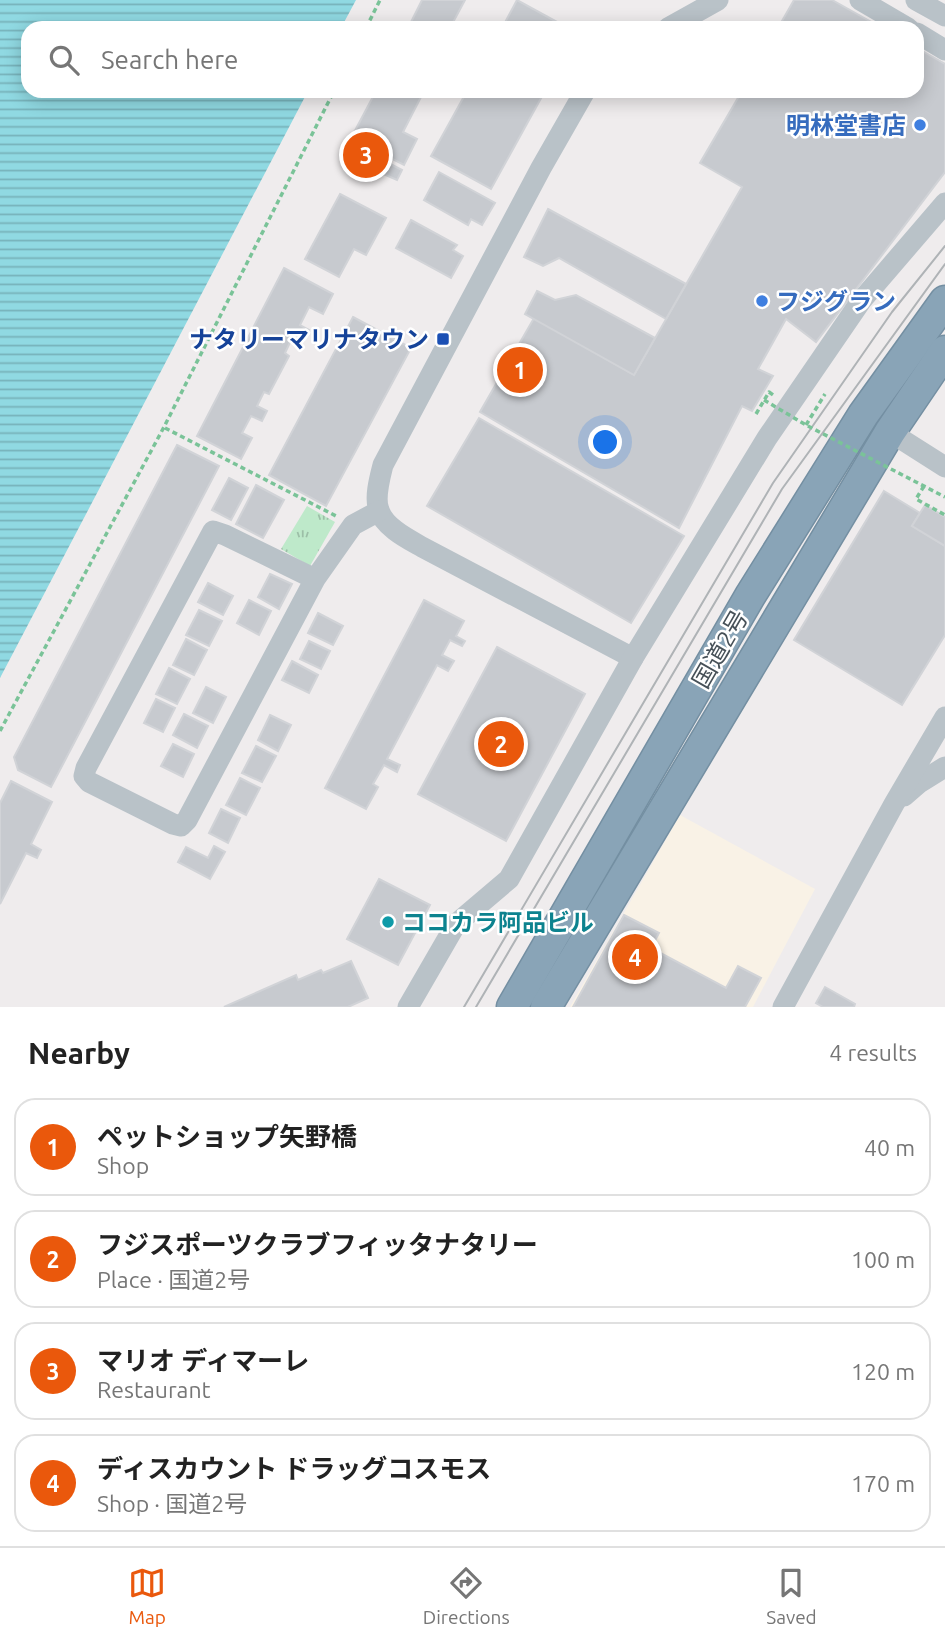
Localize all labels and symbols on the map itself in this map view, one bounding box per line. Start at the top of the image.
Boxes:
place label: 明林堂書店 [786,112,906,139]
marker: 明林堂書店 [912,117,928,133]
pin: 3 [343,129,389,181]
place label: フジグラン [776,288,896,315]
marker: フジグラン [754,293,770,309]
place label: ナタリーマリナタウン [189,326,429,353]
marker: ナタリーマリナタウン [435,331,451,347]
pin: 1 [497,344,543,396]
your location [588,425,622,459]
street label: 国道2号 [687,605,753,693]
pin: 2 [478,718,524,770]
place label: ココカラ阿品ビル [402,909,594,936]
marker: ココカラ阿品ビル [380,914,396,930]
pin: 4 [612,931,658,983]

